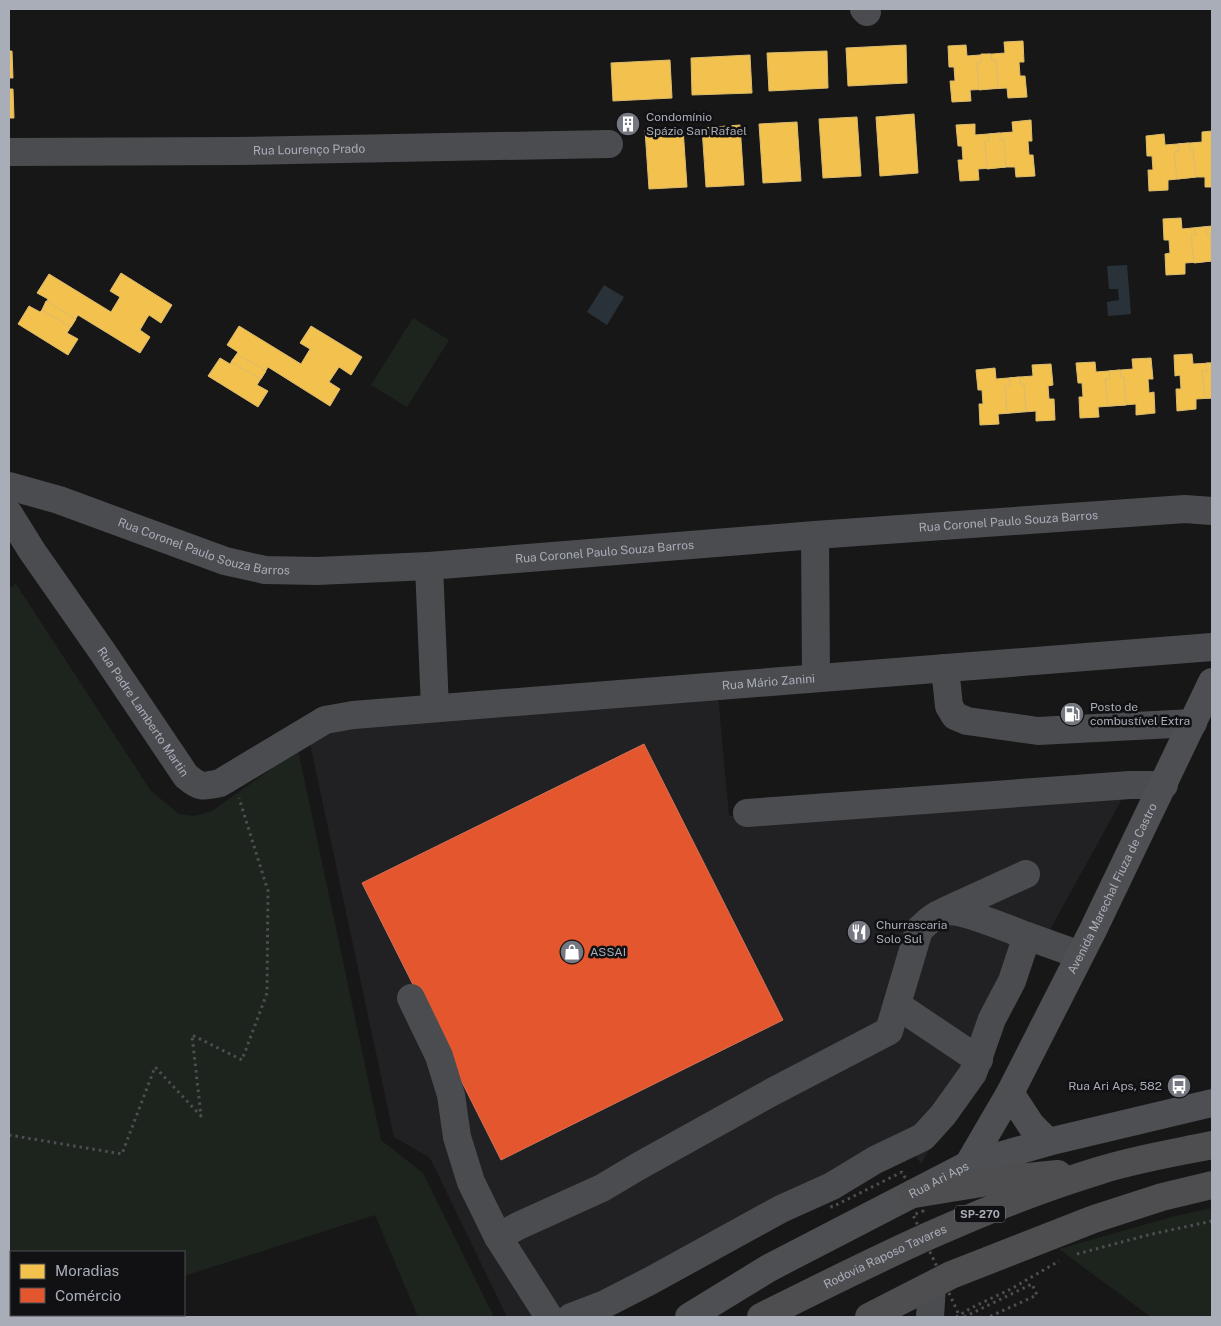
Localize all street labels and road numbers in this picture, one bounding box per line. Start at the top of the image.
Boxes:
street label: Rua Lourenço Prado [253,142,365,158]
street label: Rua Coronel Paulo Souza Barros [918,508,1098,535]
street label: Rua Coronel Paulo Souza Barros [116,515,290,577]
street label: Rua Coronel Paulo Souza Barros [514,538,695,566]
street label: Rua Padre Lamberto Martin [94,644,191,779]
street label: Rua Mário Zanini [721,671,816,693]
street label: Avenida Marechal Fiuza de Castro [1065,801,1160,976]
street label: Rua Ari Aps [907,1159,971,1201]
road number: SP-270 [955,1206,1005,1222]
street label: Rodovia Raposo Tavares [821,1222,949,1292]

